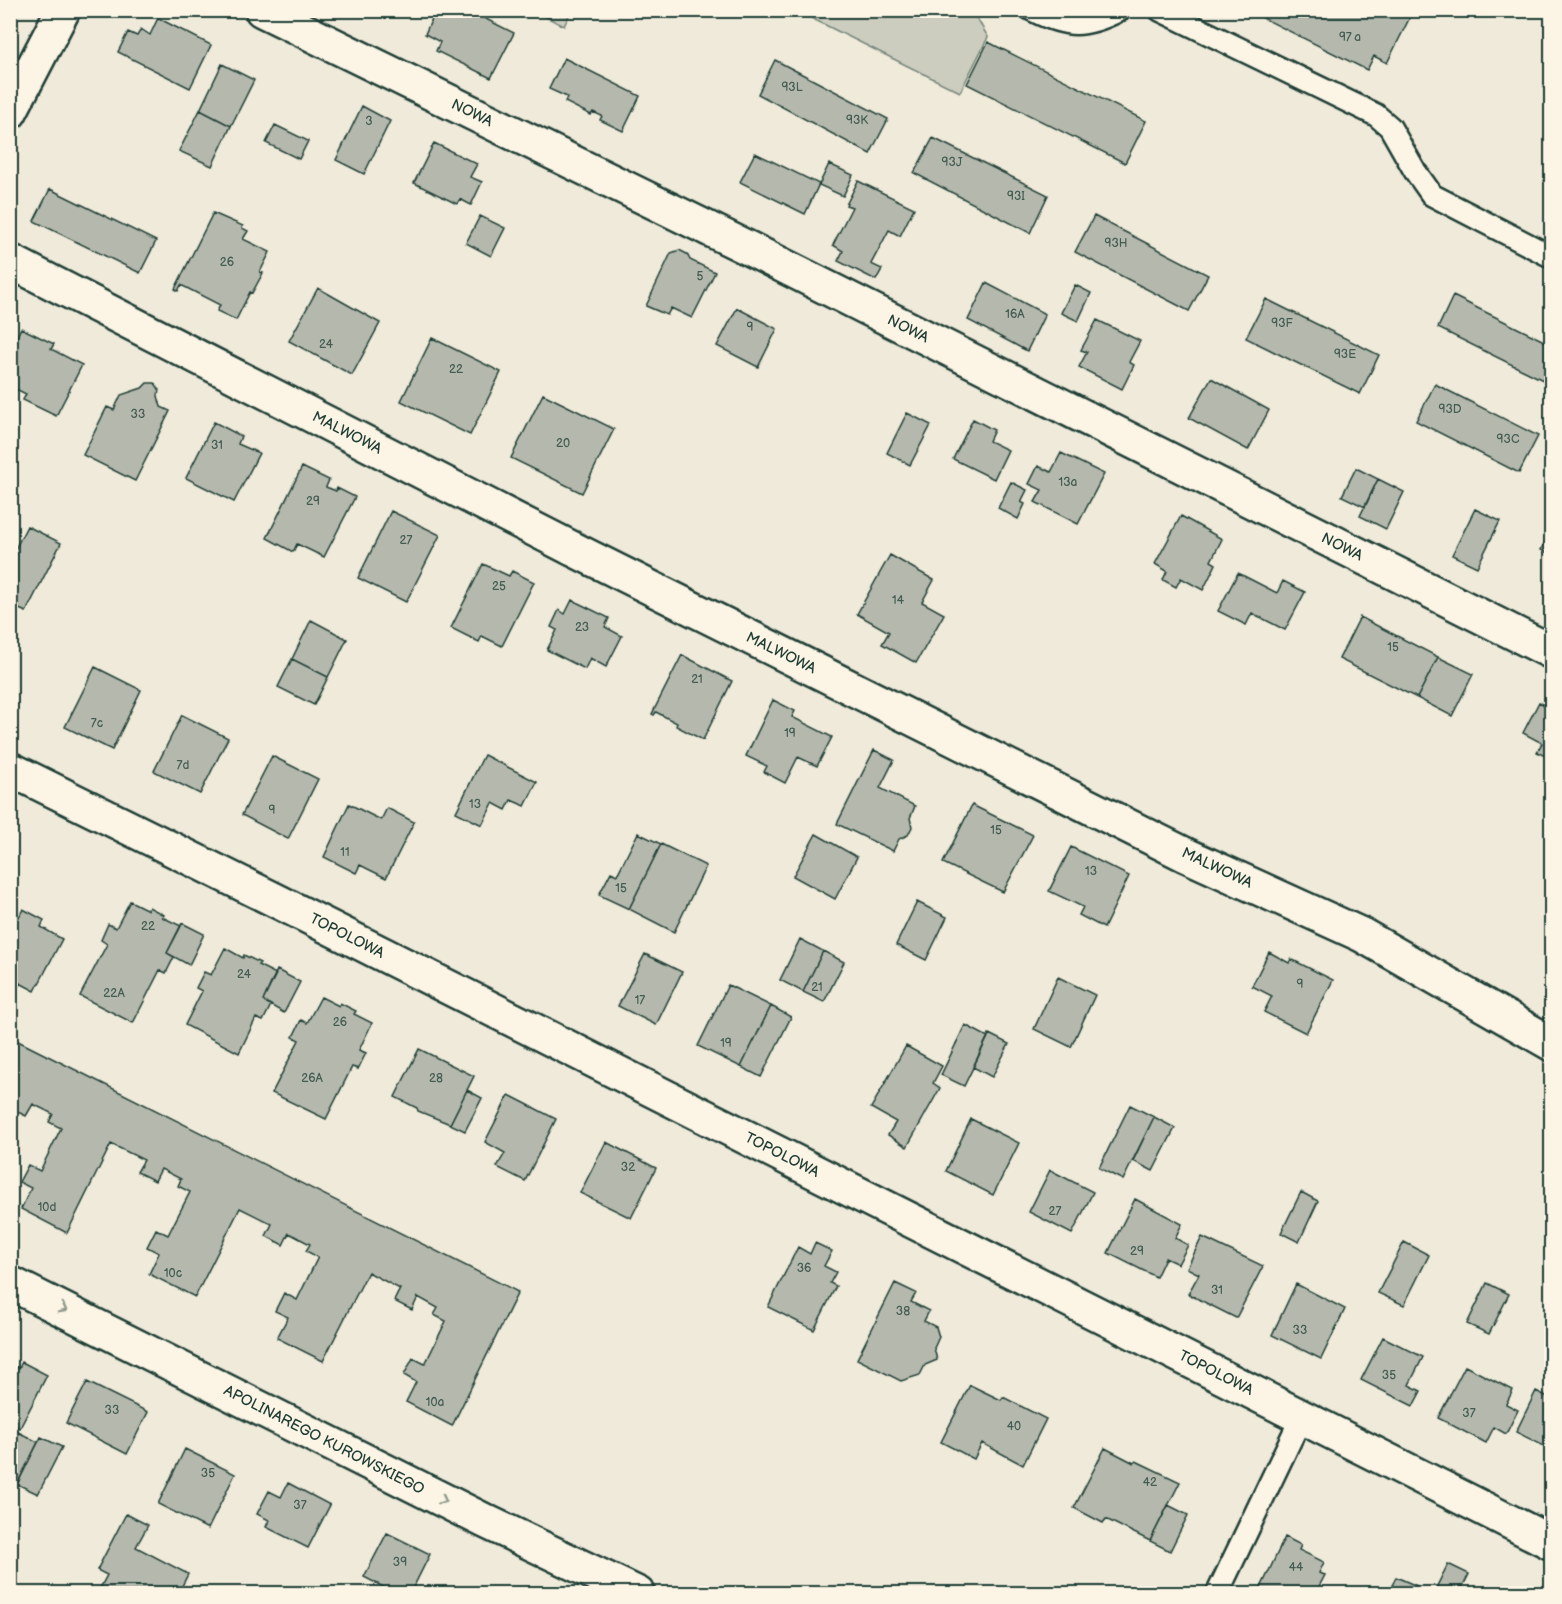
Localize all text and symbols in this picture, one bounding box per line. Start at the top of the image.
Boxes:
house number: 97 a [1339,30,1361,45]
house number: 93L [781,80,803,95]
street label: NOWA [448,95,497,132]
house number: 93K [846,113,868,128]
house number: 3 [365,114,373,129]
house number: 93J [942,155,963,170]
house number: 93I [1007,189,1025,204]
house number: 93H [1104,236,1128,251]
house number: 26 [220,255,234,270]
house number: 5 [697,269,704,284]
house number: 16A [1005,307,1025,322]
street label: NOWA [884,311,933,348]
house number: 93F [1271,316,1294,331]
house number: 9 [747,320,754,335]
house number: 24 [319,337,334,352]
house number: 93E [1334,347,1356,362]
house number: 22 [449,362,463,377]
house number: 93D [1438,402,1462,417]
house number: 33 [131,407,145,422]
street label: MALWOWA [309,407,386,459]
house number: 93C [1497,432,1520,447]
house number: 20 [556,436,570,451]
house number: 31 [211,438,223,453]
house number: 13a [1059,475,1078,490]
house number: 29 [306,494,320,509]
street label: NOWA [1318,529,1367,566]
house number: 27 [400,533,413,548]
house number: 25 [492,579,506,594]
house number: 14 [892,593,905,608]
house number: 23 [575,620,589,635]
street label: MALWOWA [743,628,820,679]
house number: 15 [1387,640,1399,655]
house number: 21 [691,672,703,687]
house number: 7c [91,716,103,731]
house number: 19 [784,726,796,741]
house number: 7d [177,758,190,773]
house number: 13 [469,797,481,812]
house number: 9 [269,803,276,818]
house number: 15 [990,823,1002,838]
street label: MALWOWA [1179,843,1256,893]
house number: 11 [340,845,350,860]
house number: 13 [1085,864,1097,879]
house number: 15 [615,881,627,896]
street label: TOPOLOWA [306,909,388,963]
house number: 22 [141,919,155,934]
house number: 24 [237,967,252,982]
house number: 9 [1297,977,1304,992]
house number: 21 [811,980,823,995]
house number: 22A [103,986,125,1001]
house number: 17 [635,993,645,1008]
house number: 26 [333,1015,347,1030]
house number: 19 [720,1036,732,1051]
house number: 26A [301,1071,324,1086]
house number: 28 [429,1071,443,1086]
street label: TOPOLOWA [741,1128,823,1182]
house number: 32 [621,1160,635,1175]
house number: 10d [38,1200,56,1215]
house number: 27 [1049,1204,1062,1219]
house number: 29 [1130,1244,1144,1259]
house number: 36 [797,1261,811,1276]
house number: 10c [164,1266,182,1281]
house number: 31 [1211,1283,1223,1298]
one-way arrow [56,1302,67,1313]
house number: 38 [896,1304,910,1319]
house number: 33 [1293,1323,1307,1338]
street label: TOPOLOWA [1175,1346,1257,1400]
house number: 35 [1382,1368,1396,1383]
street label: APOLINAREGO KUROWSKIEGO [221,1381,427,1499]
house number: 10a [426,1395,444,1410]
house number: 33 [105,1403,119,1418]
house number: 37 [1462,1406,1476,1421]
house number: 40 [1007,1419,1021,1434]
house number: 35 [201,1466,215,1481]
house number: 42 [1143,1475,1157,1490]
one-way arrow [437,1493,448,1505]
house number: 37 [293,1498,307,1513]
house number: 39 [393,1555,407,1570]
house number: 44 [1289,1560,1304,1575]

